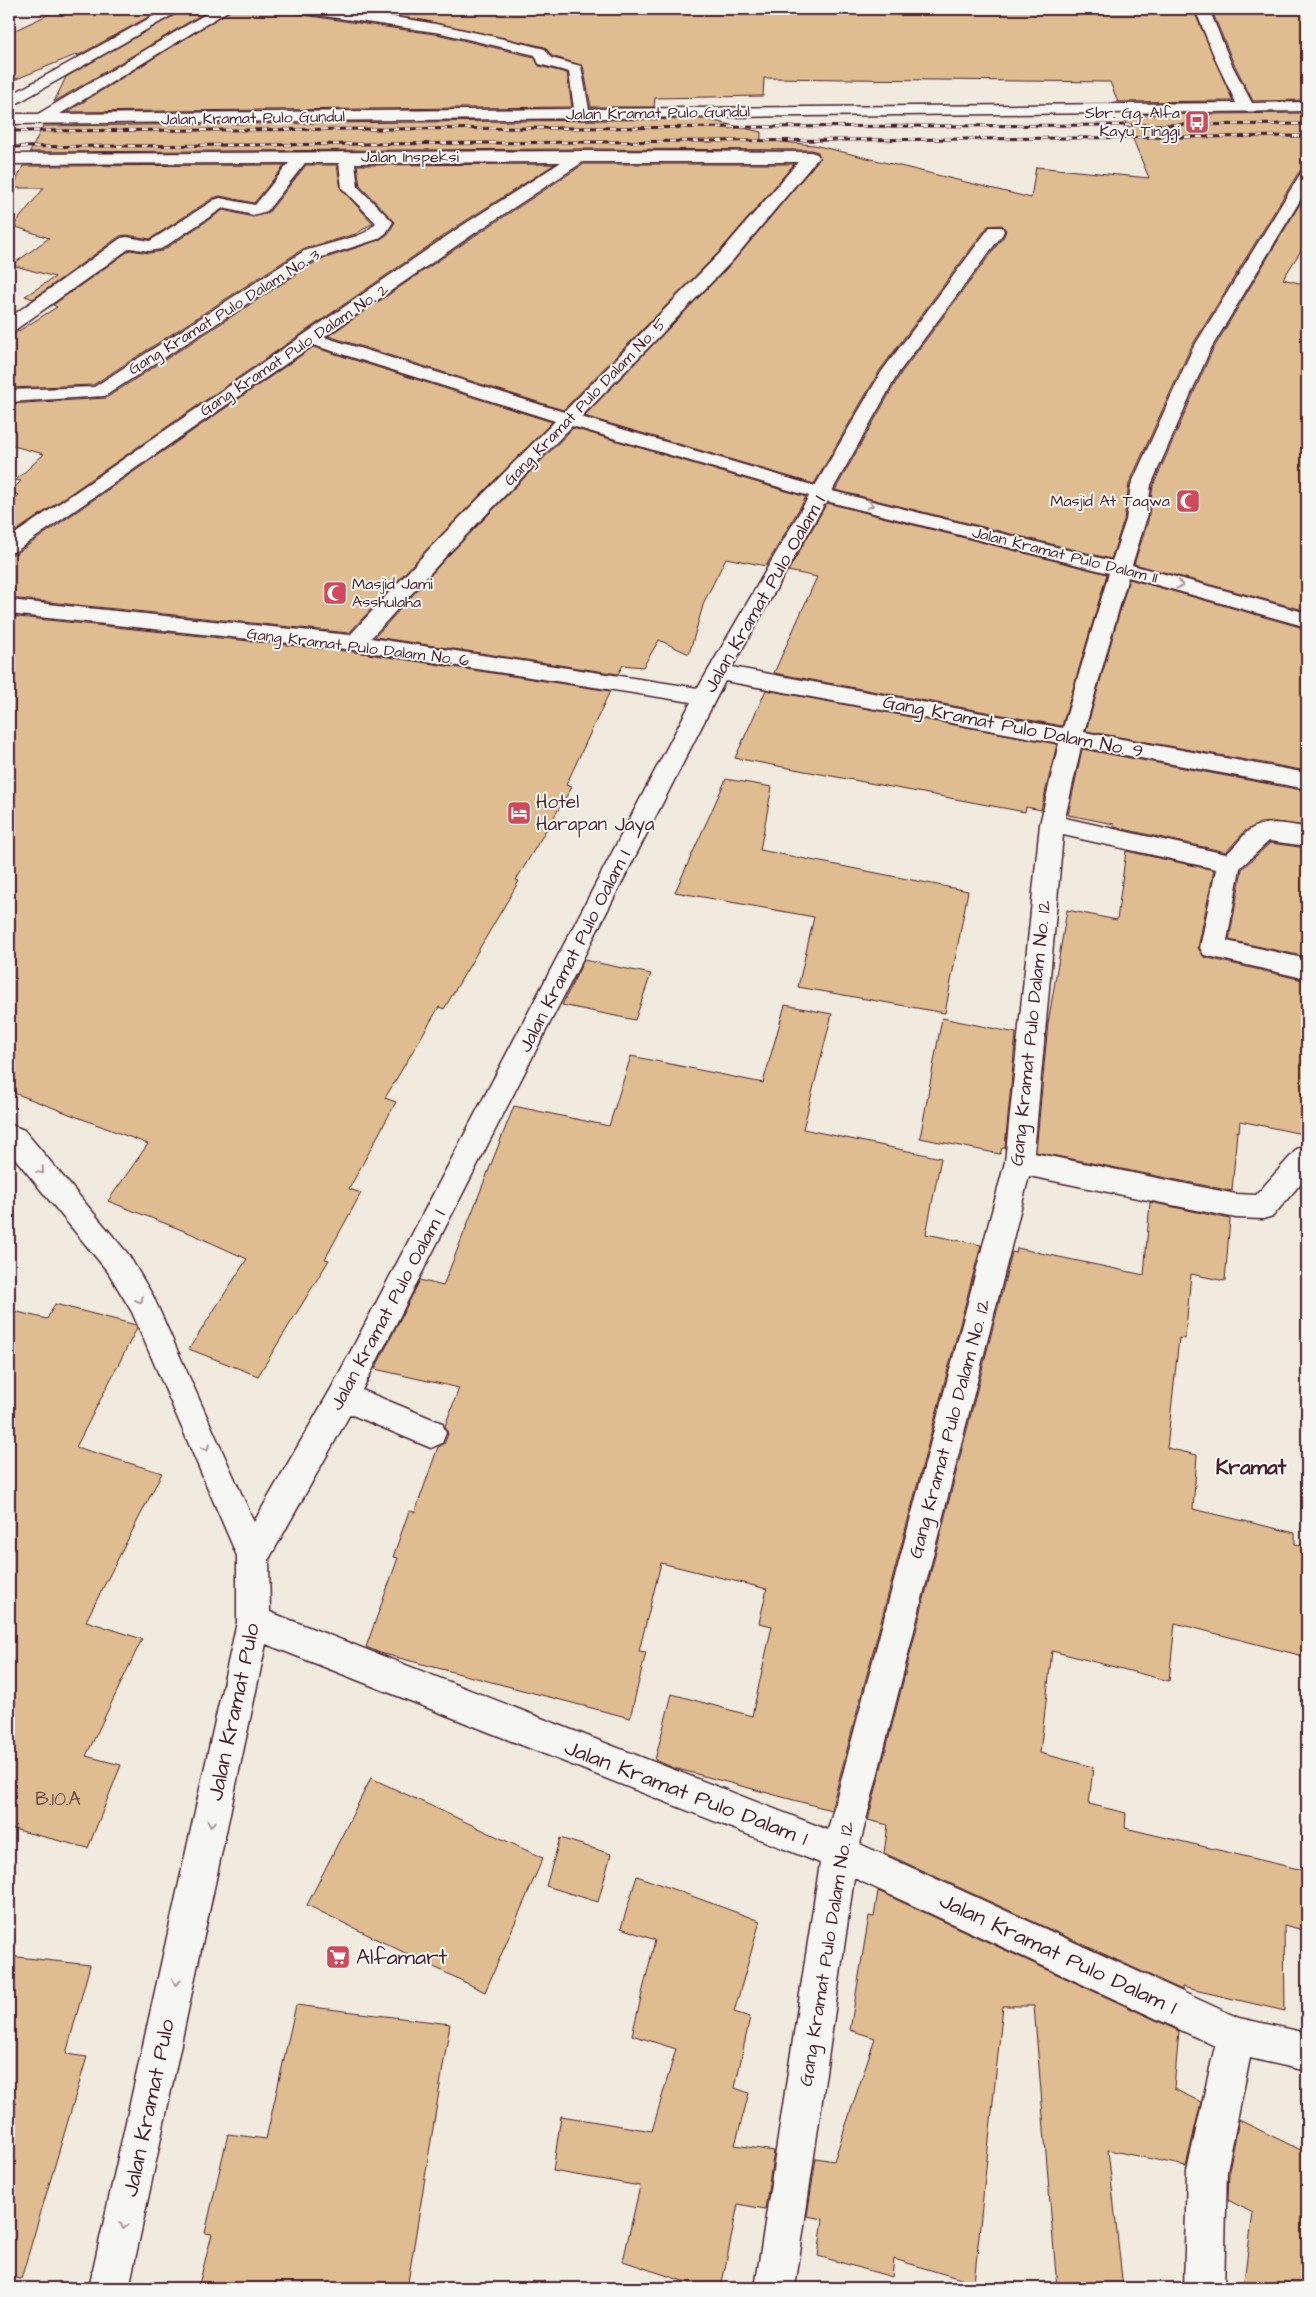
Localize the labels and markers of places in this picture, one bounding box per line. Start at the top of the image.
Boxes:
place label: Sbr. Gg. Alfa Kayu Tinggi [1085,102,1181,143]
bus stop icon: Sbr. Gg. Alfa Kayu Tinggi [1184,109,1210,135]
mosque icon: Masjid At Taqwa [1175,488,1201,514]
place label: Masjid At Taqwa [1050,490,1170,512]
place label: Masjid Jami Asshulaha [352,573,433,613]
mosque icon: Masjid Jami Asshulaha [322,580,348,606]
place label: Hotel Harapan Jaya [536,789,655,839]
hotel icon: Hotel Harapan Jaya [506,800,532,826]
place label: Alfamart [356,1942,447,1973]
supermarket icon: Alfamart [325,1944,351,1970]

